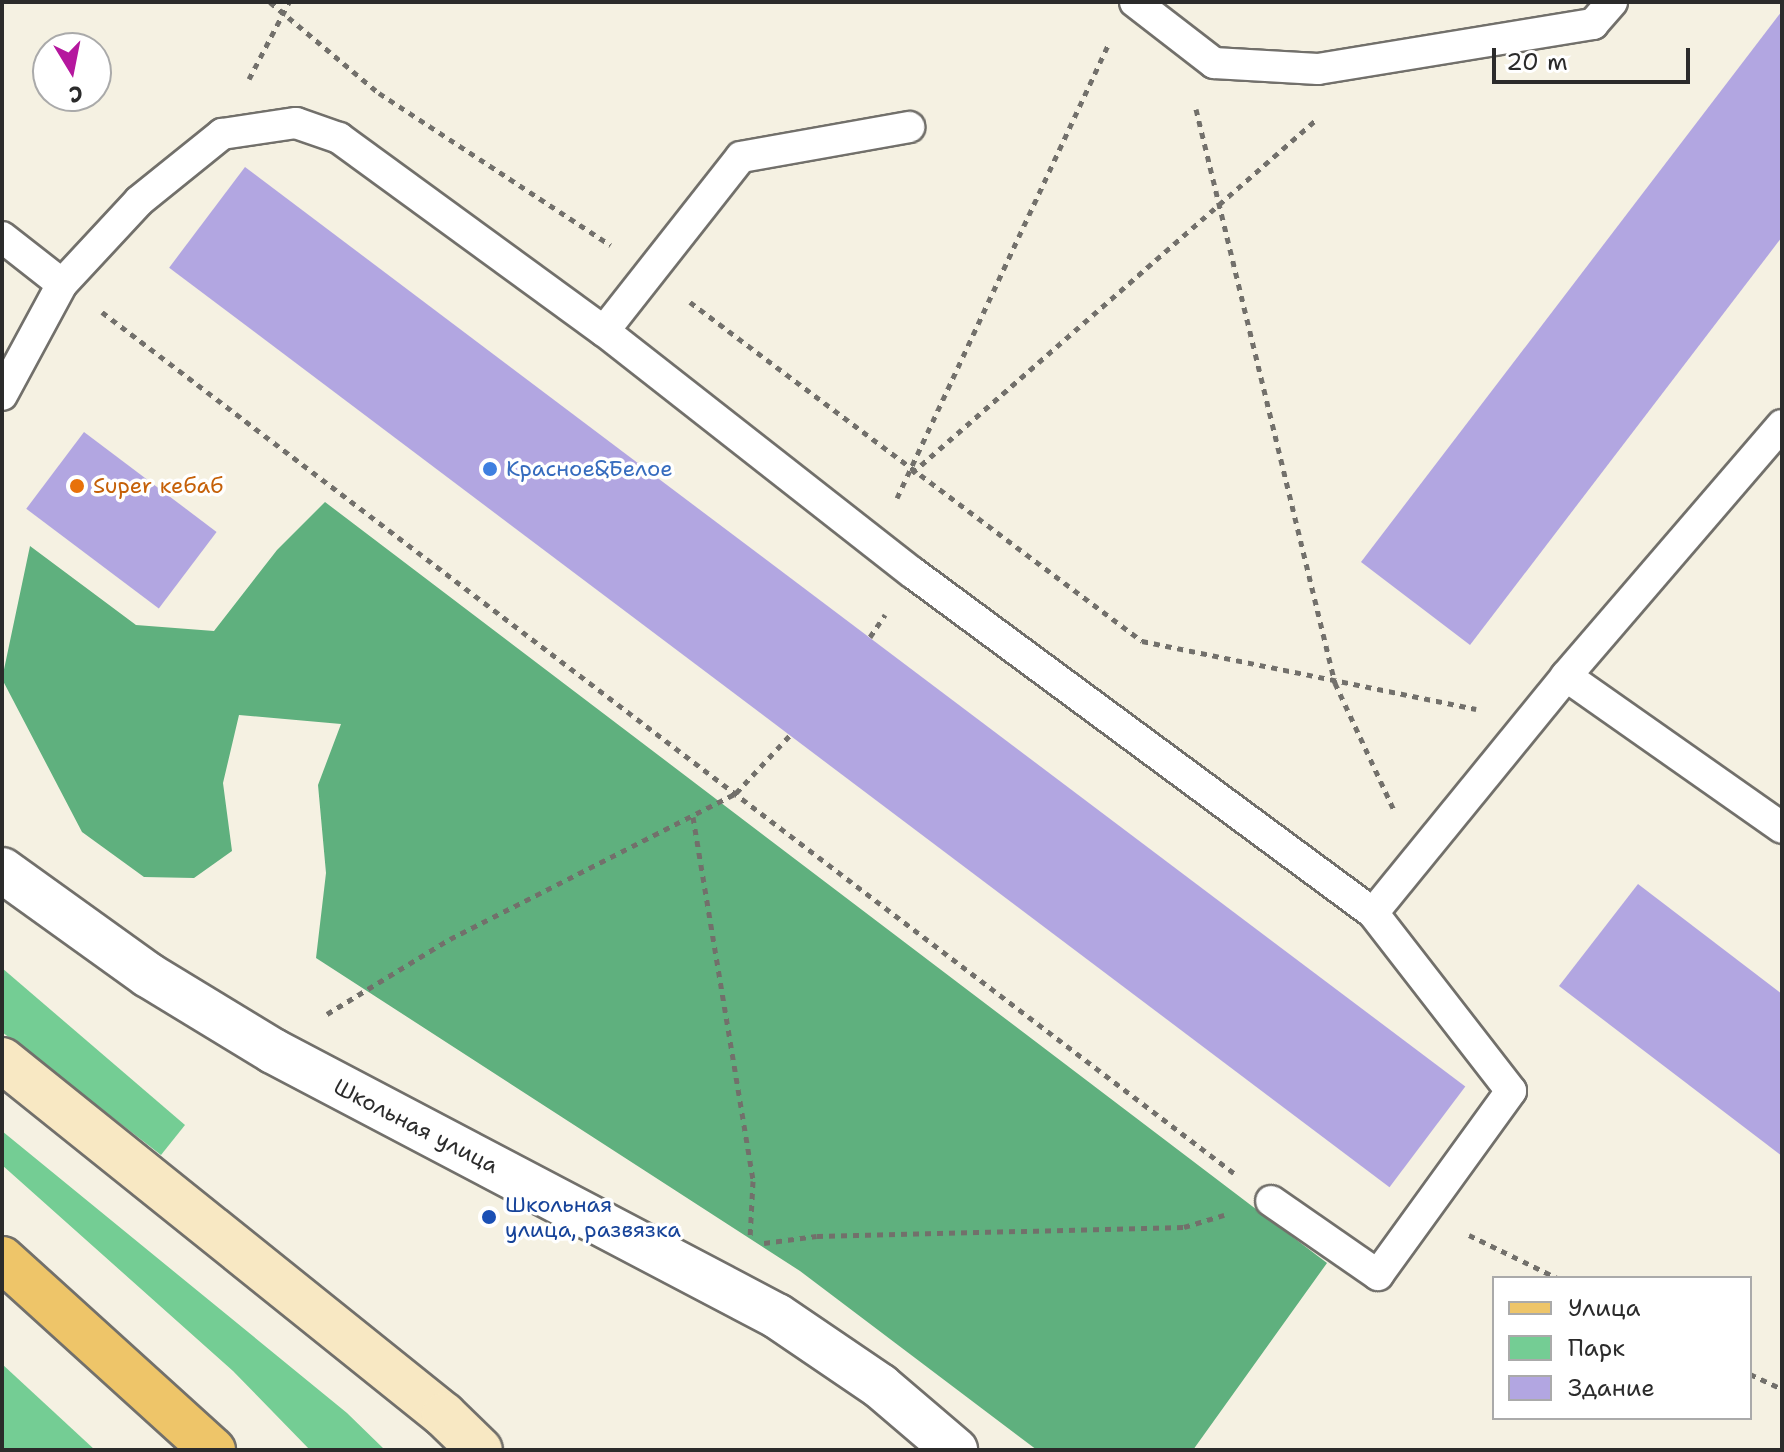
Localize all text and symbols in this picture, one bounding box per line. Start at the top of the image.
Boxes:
north arrow [32,32,112,112]
scale bar [1496,32,1694,82]
text: 20 m [1506,46,1568,78]
text: С [67,79,85,110]
place label: Красное&Белое [506,456,673,482]
marker: Красное&Белое [481,460,499,478]
place label: Super кебаб [93,473,223,499]
marker: Super кебаб [68,477,86,495]
street label: Школьная улица [329,1073,503,1179]
place label: Школьная улица, развязка [505,1191,681,1242]
marker: Школьная улица, развязка [480,1208,498,1226]
legend [1492,1276,1752,1420]
text: Улица [1568,1292,1641,1324]
text: Парк [1568,1332,1625,1364]
text: Здание [1568,1372,1655,1404]

